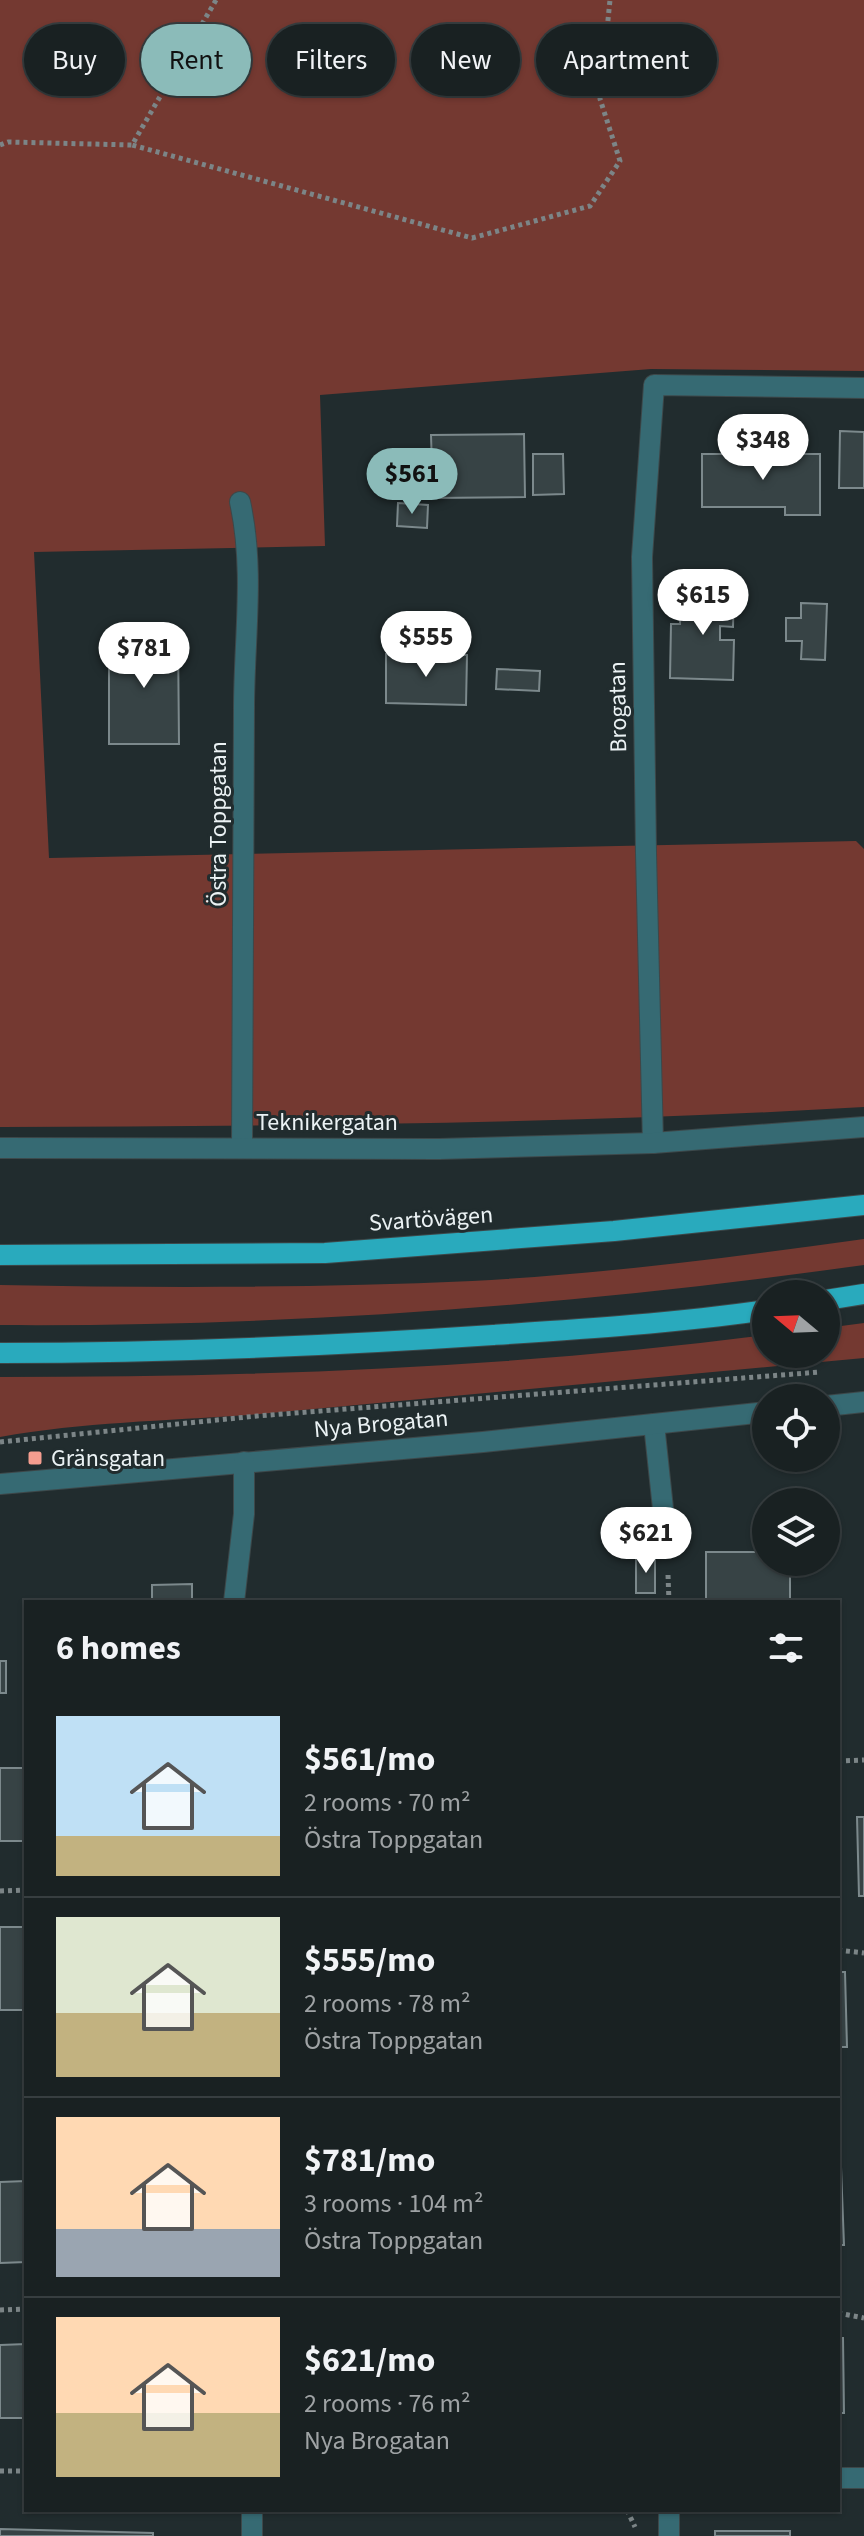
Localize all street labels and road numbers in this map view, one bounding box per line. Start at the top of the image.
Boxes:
street label: Brogatan [600,661,636,753]
street label: Östra Toppgatan [201,741,236,907]
street label: Teknikergatan [256,1105,398,1140]
street label: Svartövägen [368,1197,494,1241]
street label: Nya Brogatan [312,1401,450,1447]

